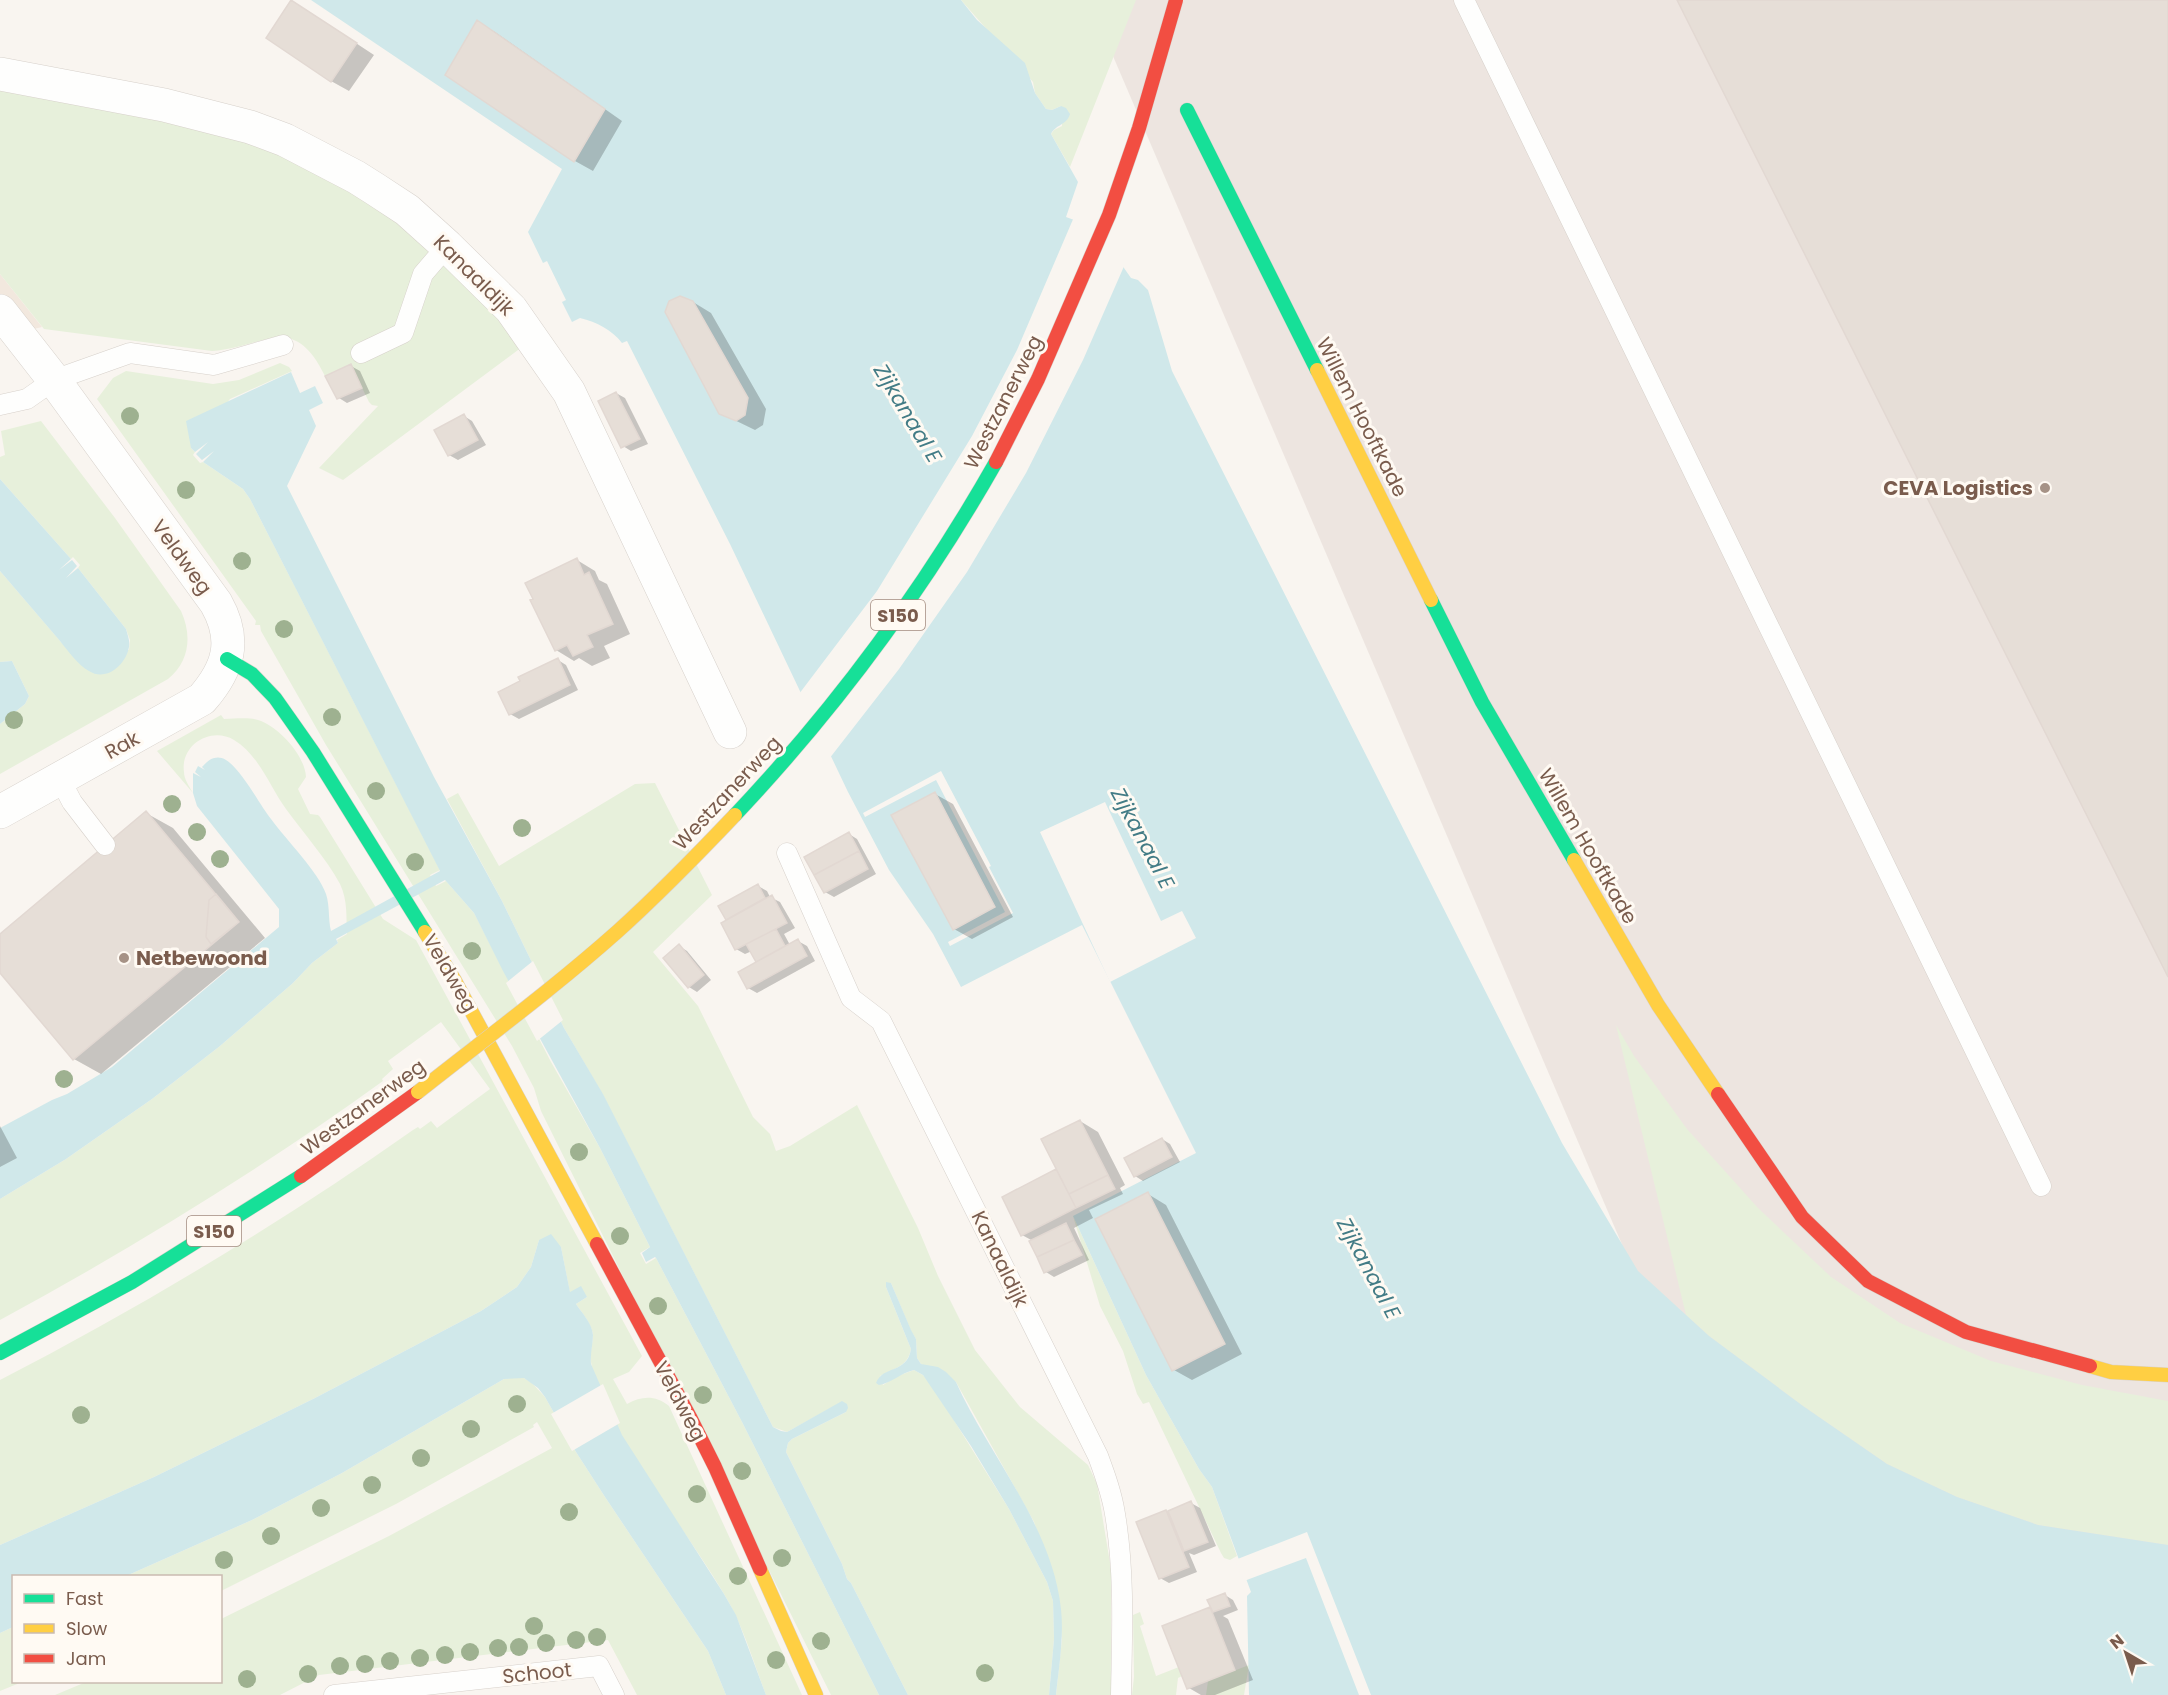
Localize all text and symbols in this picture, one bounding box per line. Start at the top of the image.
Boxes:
street label: Kanaaldijk [427,228,521,322]
street label: Westzanerweg [957,330,1049,474]
street label: Willem Hooftkade [1310,332,1414,502]
water label: Zijkanaal E [867,357,949,468]
place label: CEVA Logistics [1883,474,2033,502]
marker: CEVA Logistics [2038,481,2052,495]
street label: Veldweg [145,514,219,600]
road number: S150 [871,600,925,630]
street label: Rak [99,724,145,766]
street label: Westzanerweg [667,730,787,856]
street label: Willem Hooftkade [1532,763,1644,929]
water label: Zijkanaal E [1104,781,1182,894]
street label: Veldweg [416,928,484,1018]
place label: Netbewoond [136,944,267,972]
marker: Netbewoond [117,951,131,965]
street label: Westzanerweg [295,1052,431,1162]
street label: Kanaaldijk [965,1206,1036,1312]
water label: Zijkanaal E [1330,1211,1408,1324]
road number: S150 [187,1216,241,1246]
street label: Veldweg [647,1356,713,1446]
legend [12,1575,222,1683]
text: Fast [66,1586,103,1611]
text: Slow [66,1616,108,1641]
north arrow [2096,1623,2156,1683]
text: N [2105,1629,2129,1654]
text: Jam [66,1646,106,1671]
street label: Schoot [501,1655,573,1691]

